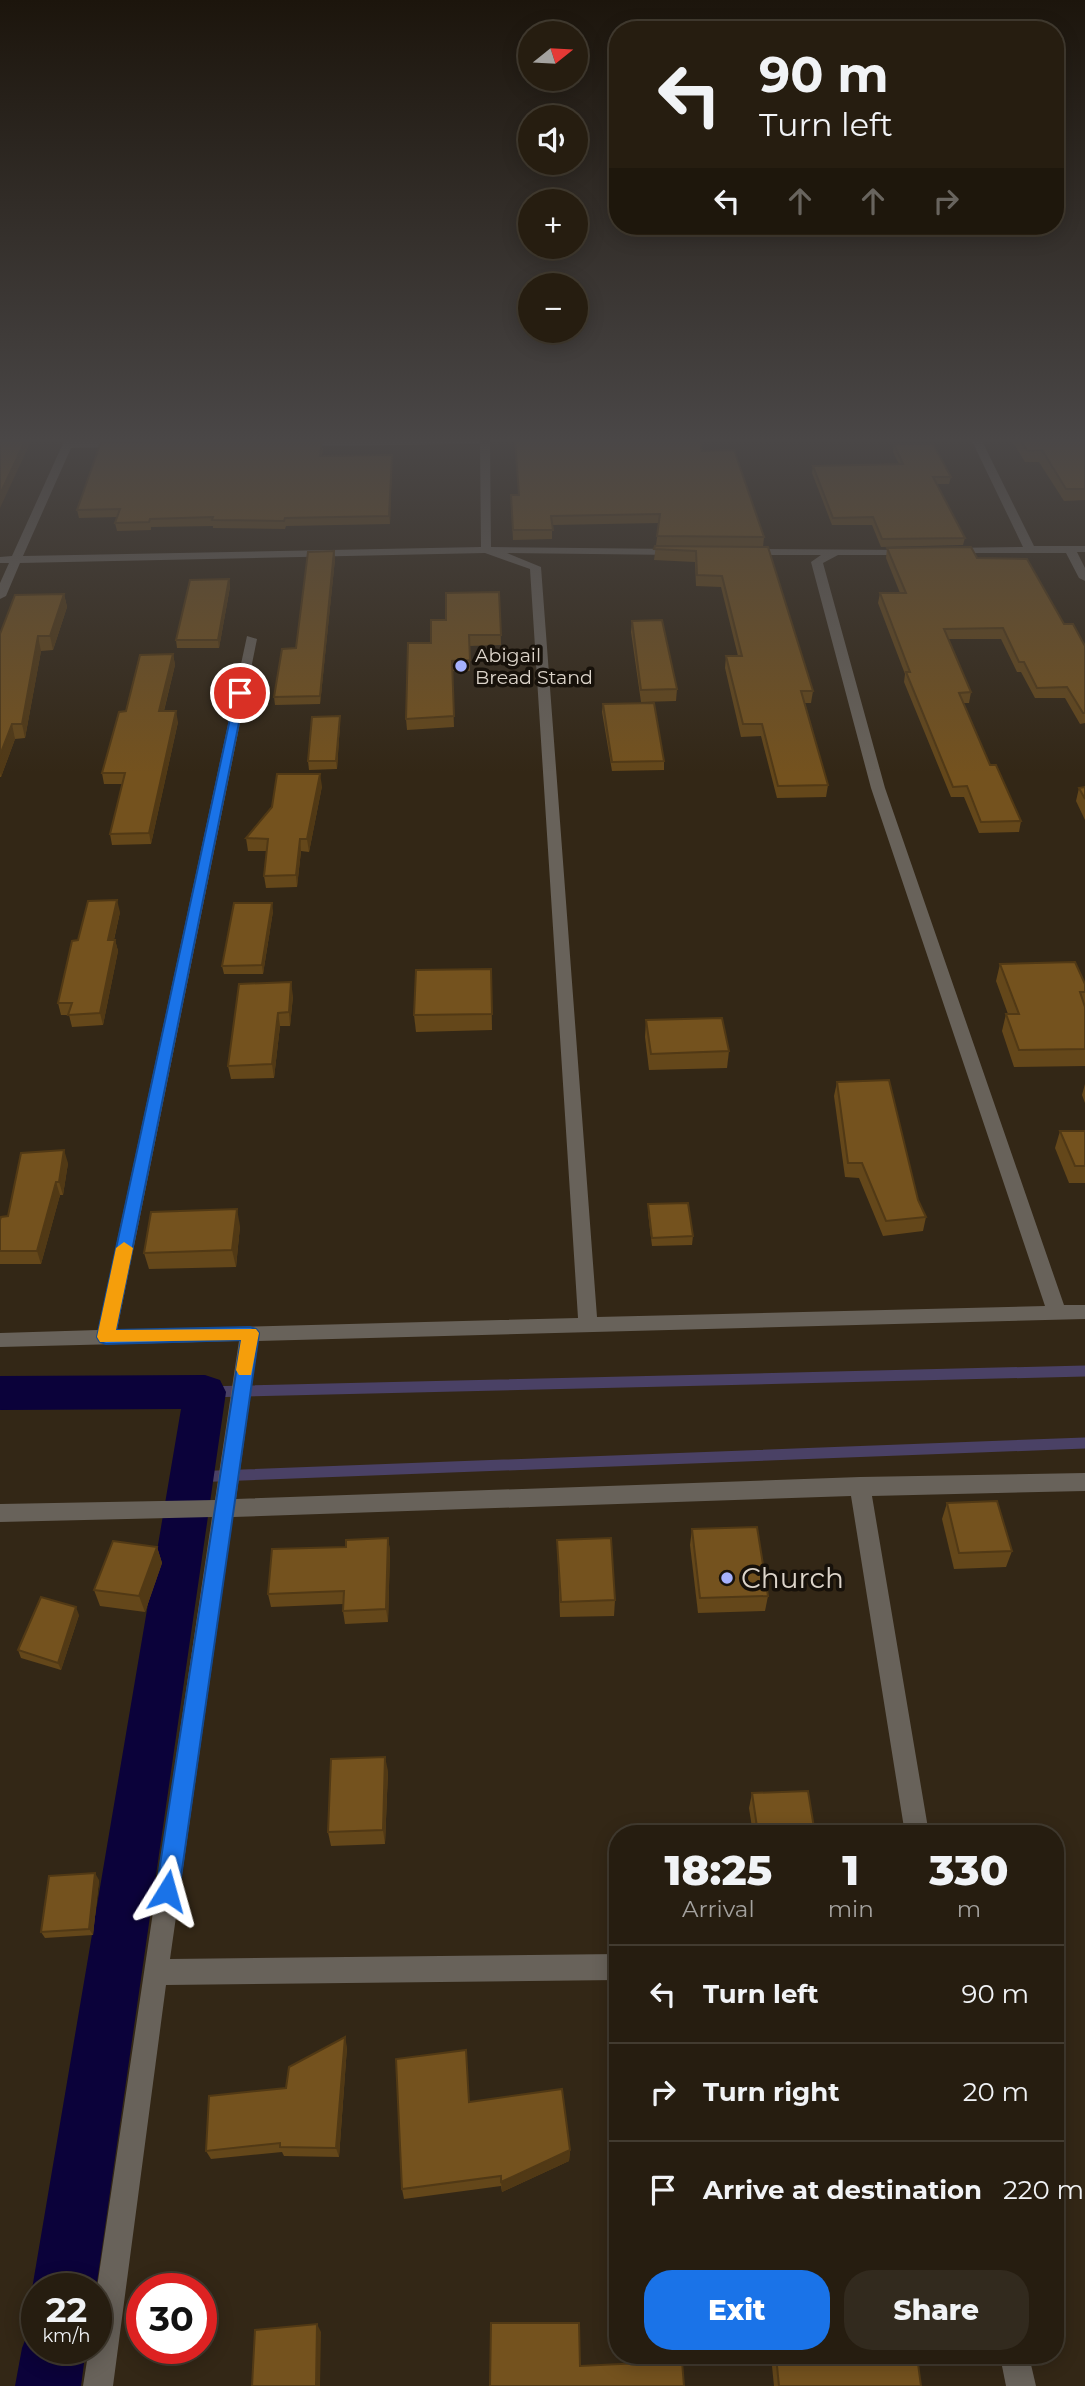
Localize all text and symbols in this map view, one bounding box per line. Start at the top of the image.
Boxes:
north arrow [518,21,588,91]
map controls [518,21,588,343]
text: 90 m [759,45,889,104]
icon: left [644,49,735,140]
button: sound [518,105,588,175]
text: Turn left [759,105,893,144]
icon: left [708,182,746,220]
icon: ahead [781,182,819,220]
icon: ahead [854,182,892,220]
icon: right [927,182,965,220]
button: + [518,189,588,259]
button: − [518,273,588,343]
place label: Abigail Bread Stand [475,644,593,689]
marker: Abigail Bread Stand [453,658,469,674]
pin [210,663,270,723]
icon: arrive [221,674,259,712]
place label: Church [741,1561,844,1595]
marker: Church [719,1570,735,1586]
text: 18:25 [664,1844,772,1896]
text: 1 [842,1844,859,1896]
text: 330 [929,1844,1008,1896]
position arrow [130,1854,204,1928]
text: Arrival [682,1895,755,1923]
text: min [828,1895,874,1923]
text: m [957,1895,981,1923]
icon: left [644,1975,682,2013]
text: Turn left [703,1978,819,2010]
text: 90 m [962,1978,1029,2010]
icon: right [644,2073,682,2111]
text: Turn right [703,2076,839,2108]
text: 20 m [963,2076,1029,2108]
icon: arrive [644,2171,682,2209]
text: Arrive at destination [703,2174,982,2206]
text: 220 m [1003,2174,1084,2206]
button: Exit [644,2270,830,2350]
button: Share [844,2270,1029,2350]
speed limit sign: 30 [126,2273,217,2364]
text: 22 [46,2288,87,2331]
text: km/h [42,2325,91,2347]

